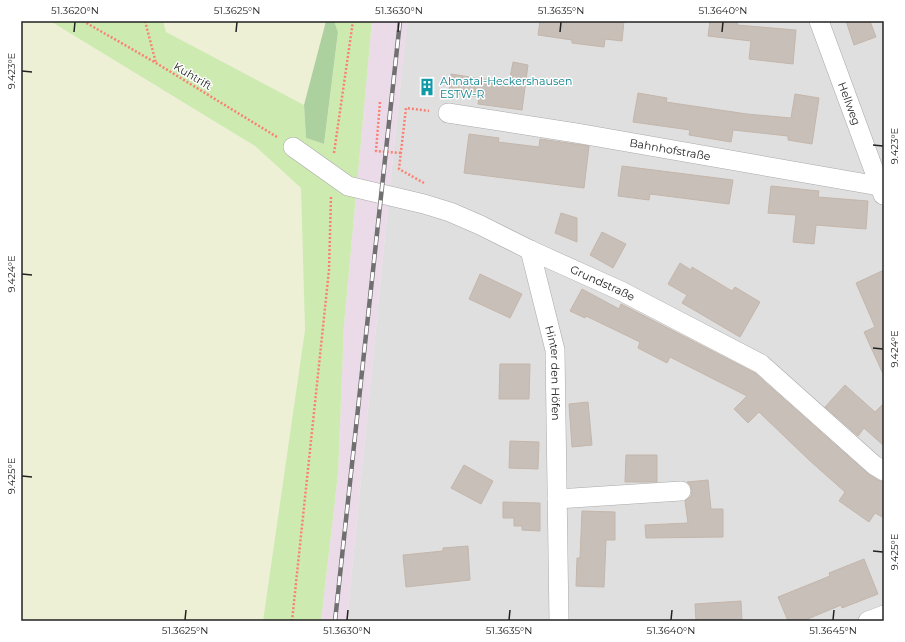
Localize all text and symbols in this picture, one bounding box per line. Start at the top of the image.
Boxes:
text: 51.3620°N [51,4,99,17]
text: 51.3625°N [214,4,260,17]
text: 51.3630°N [375,4,423,17]
text: 51.3635°N [538,4,584,17]
text: 51.3640°N [699,4,747,17]
text: 9.423°E [5,52,18,89]
street label: Kuhtrift [171,59,215,93]
place label: Ahnatal-Heckershausen ESTW-R [440,74,572,101]
building icon: Ahnatal-Heckershausen ESTW-R [417,77,437,97]
street label: Hellweg [835,80,864,127]
text: 9.423°E [888,127,901,164]
street label: Bahnhofstraße [628,135,712,163]
text: 9.424°E [5,255,18,293]
street label: Grundstraße [568,262,638,304]
street label: Hinter den Höfen [542,324,563,421]
text: 9.424°E [888,330,901,368]
text: 9.425°E [5,457,18,494]
text: 9.425°E [888,533,901,570]
text: 51.3625°N [162,624,208,637]
text: 51.3630°N [323,624,371,637]
text: 51.3635°N [486,624,532,637]
text: 51.3640°N [647,624,695,637]
text: 51.3645°N [809,624,857,637]

